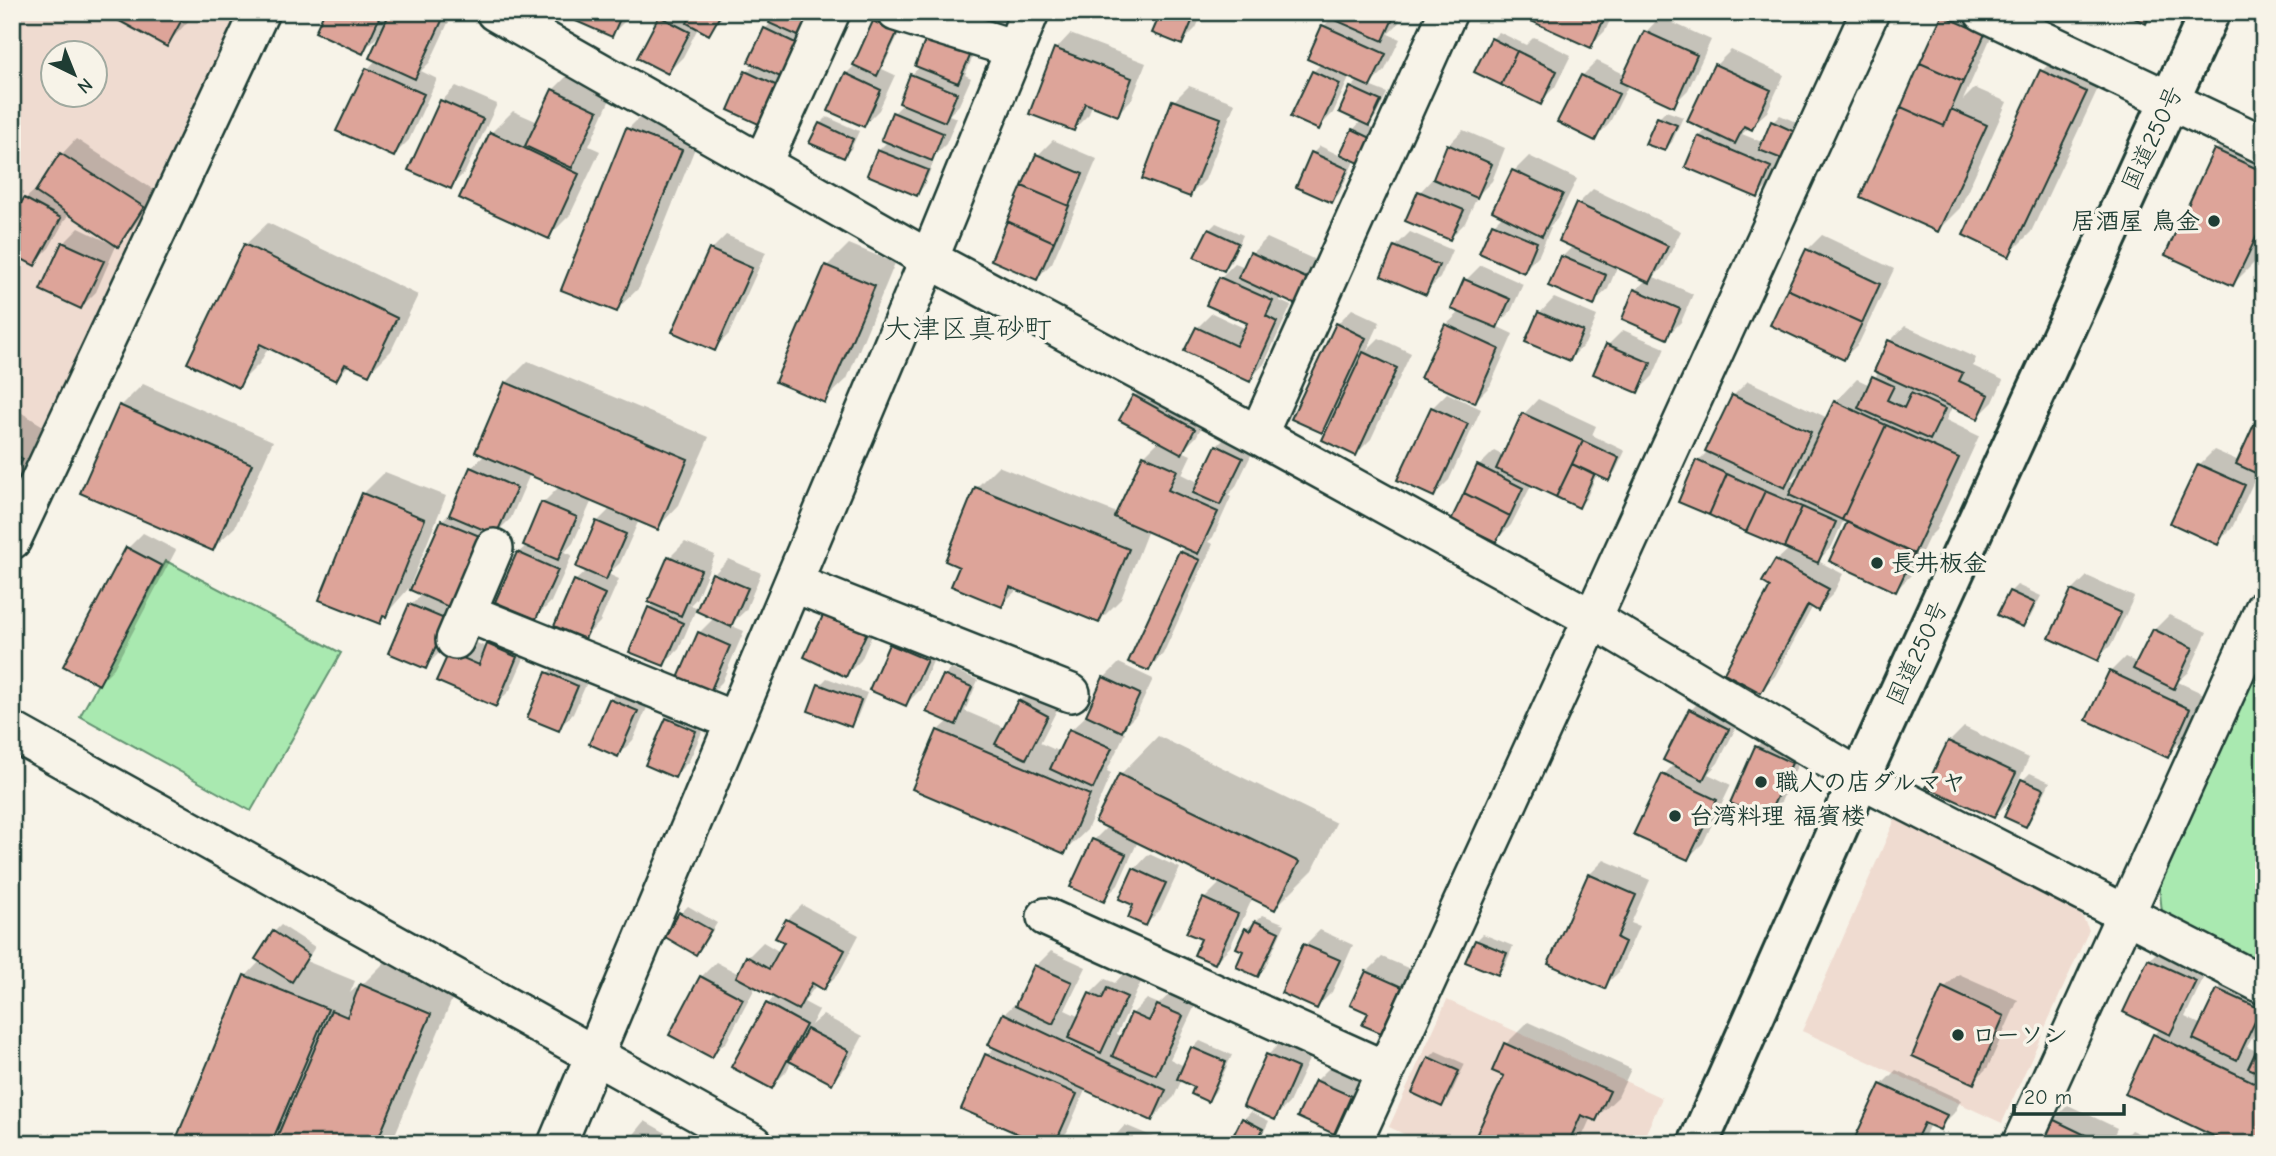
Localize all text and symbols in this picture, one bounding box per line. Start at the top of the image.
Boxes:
north arrow [38,38,108,108]
text: N [73,73,97,98]
street label: 国道250号 [2116,81,2188,195]
place label: 居酒屋 鳥金 [2071,207,2200,235]
marker: 居酒屋 鳥金 [2206,213,2222,229]
district label: 大津区真砂町 [884,313,1052,345]
place label: 長井板金 [1891,549,1987,577]
marker: 長井板金 [1869,555,1885,571]
street label: 国道250号 [1881,596,1953,710]
place label: 職人の店ダルマヤ [1775,768,1966,796]
marker: 職人の店ダルマヤ [1753,774,1769,790]
place label: 台湾料理 福賓楼 [1689,802,1866,830]
marker: 台湾料理 福賓楼 [1667,808,1683,824]
place label: ローソン [1972,1021,2068,1049]
marker: ローソン [1950,1027,1966,1043]
scale bar [2014,1072,2124,1116]
text: 20 m [2024,1085,2072,1109]

